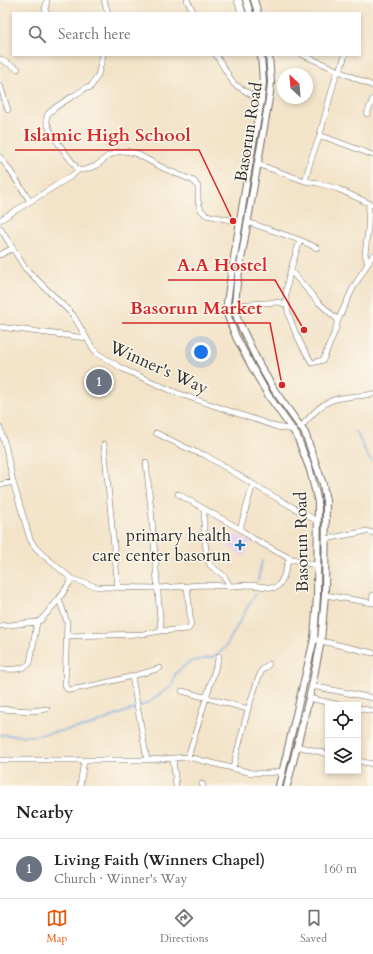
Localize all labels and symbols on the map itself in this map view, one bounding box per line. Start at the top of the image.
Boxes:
north arrow [277,68,313,104]
street label: Basorun Road [229,80,268,184]
callout: Islamic High School [15,120,199,150]
text: Islamic High School [23,123,191,148]
callout: A.A Hostel [168,250,275,280]
text: A.A Hostel [177,253,267,278]
callout: Basorun Market [122,293,270,323]
text: Basorun Market [130,296,263,321]
street label: Winner's Way [105,335,212,400]
your location [191,342,211,362]
pin: 1 [86,367,112,397]
street label: Basorun Road [289,491,314,593]
place label: primary health care center basorun [92,524,232,567]
marker: primary health care center basorun [234,539,246,551]

